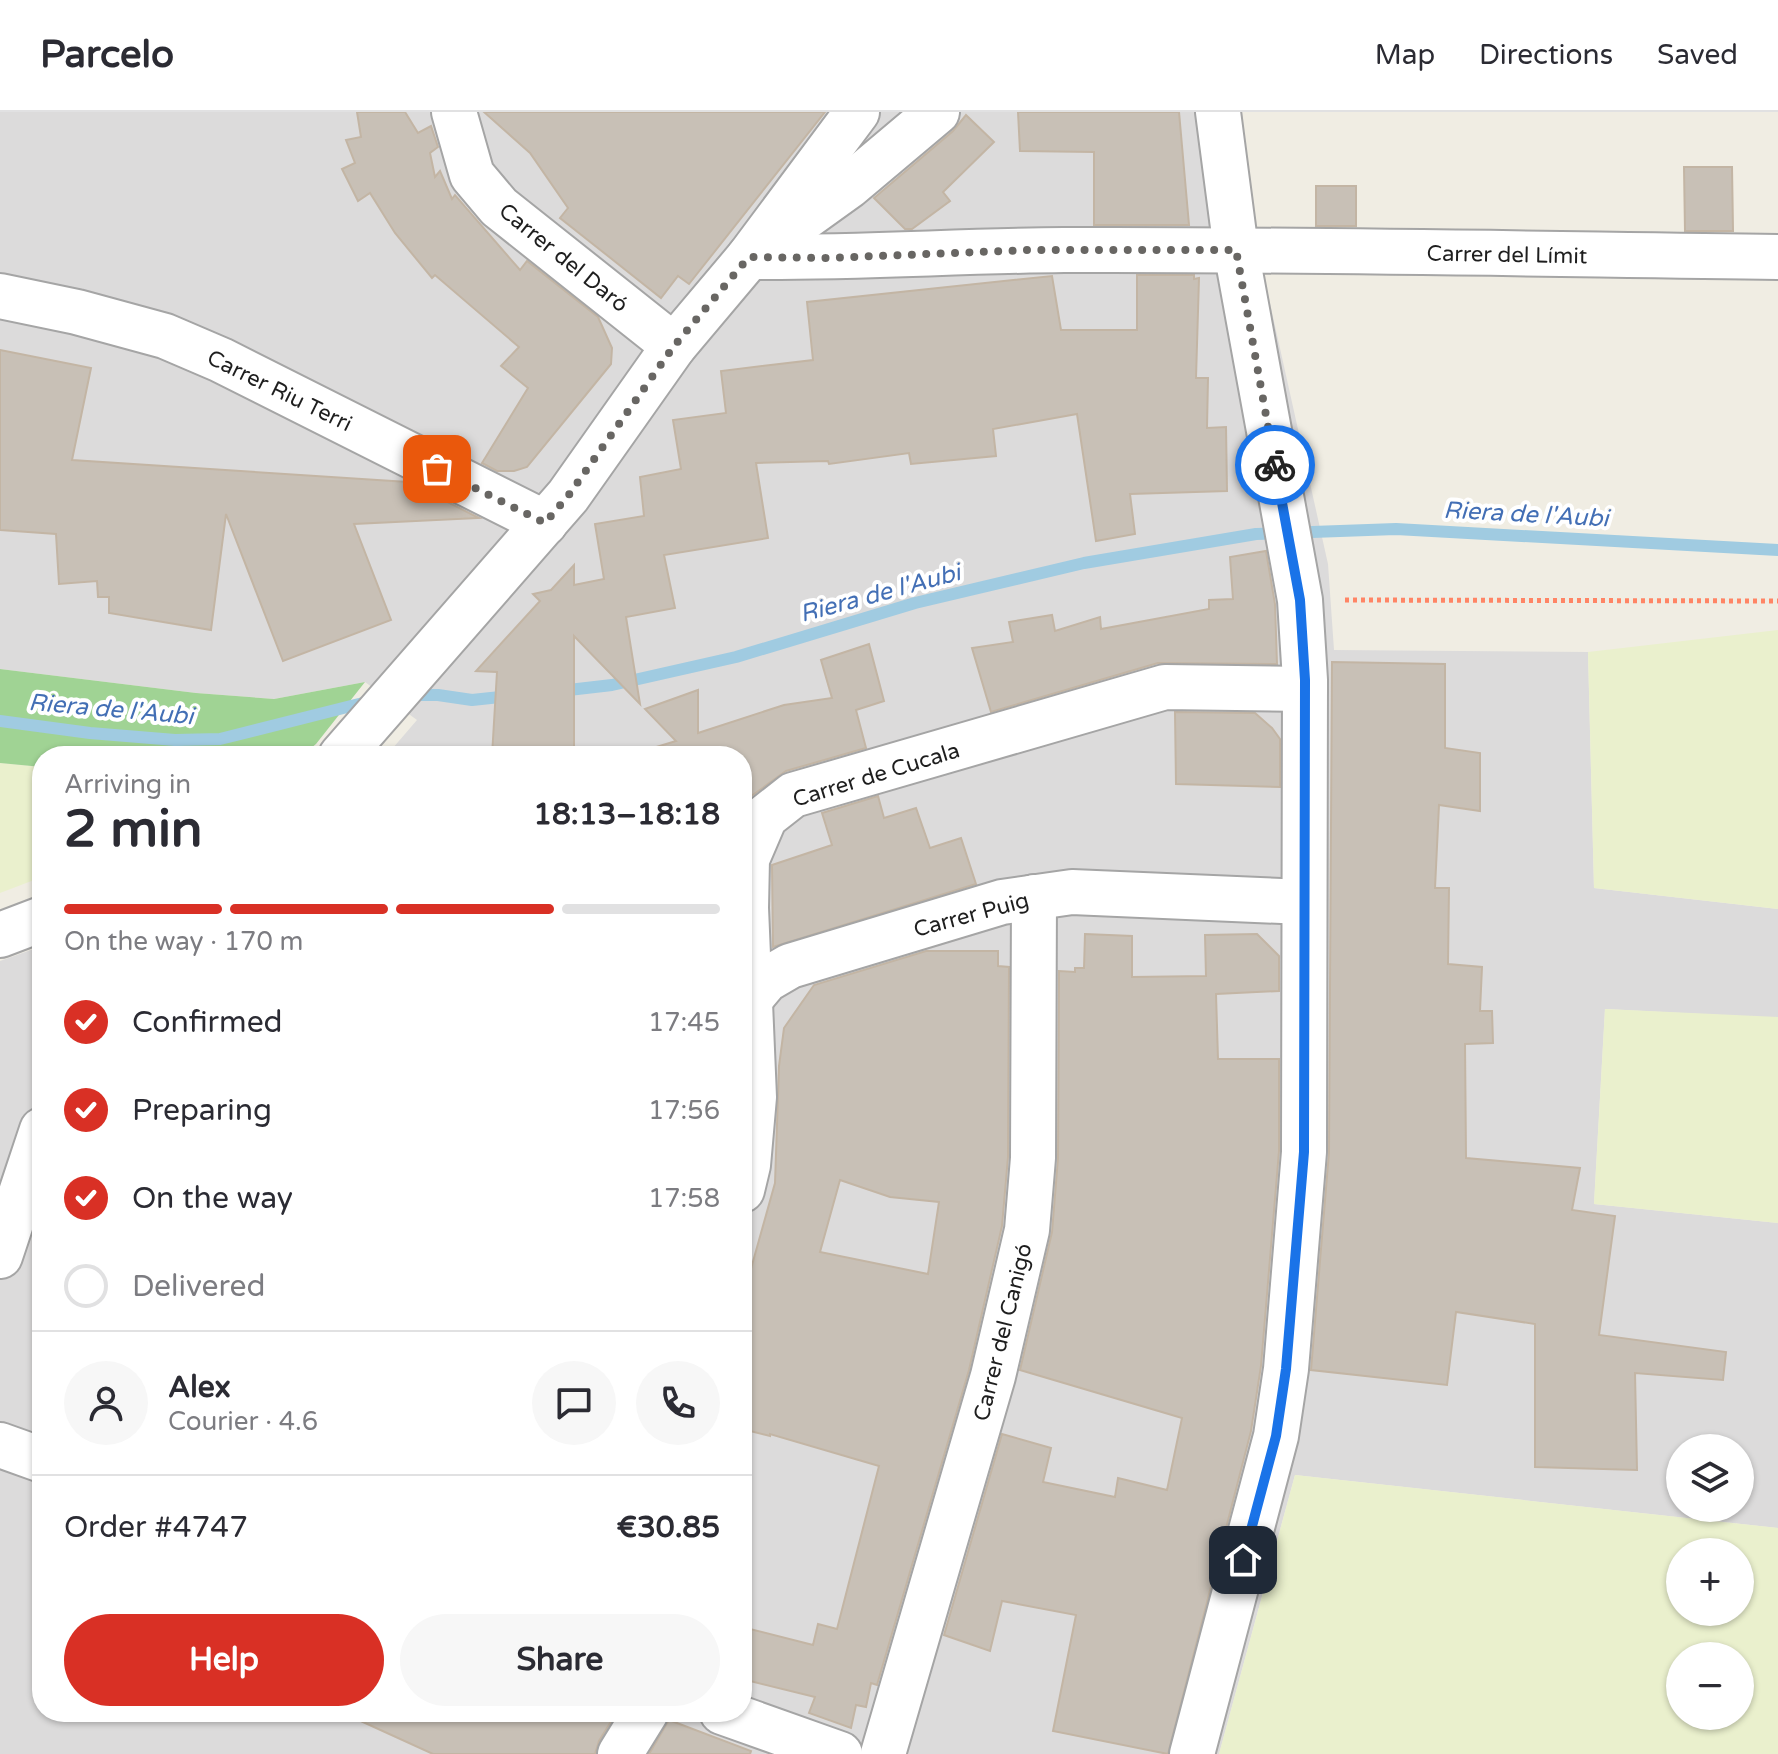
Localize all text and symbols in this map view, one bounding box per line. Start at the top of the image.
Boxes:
text: Parcelo [40,32,174,78]
text: Map [1375,38,1435,72]
text: Directions [1479,38,1613,72]
text: Saved [1657,38,1738,72]
street label: Carrer del Daró [494,198,633,318]
street label: Carrer del Límit [1426,241,1587,269]
street label: Carrer Riu Terri [203,345,356,437]
courier [1235,425,1315,505]
pin [403,435,471,503]
icon: bike [1253,443,1297,487]
icon: bag [415,447,459,491]
water label: Riera de l'Aubi [1443,496,1612,533]
water label: Riera de l'Aubi [797,557,967,629]
water label: Riera de l'Aubi [27,688,197,731]
street label: Carrer de Cucala [790,737,963,813]
text: Arriving in [64,769,191,800]
text: 18:13–18:18 [533,796,720,833]
text: 2 min [64,798,203,861]
street label: Carrer Puig [911,887,1032,943]
text: On the way · 170 m [64,926,303,957]
icon: check [64,1000,108,1044]
text: Confirmed [132,1004,283,1041]
text: 17:45 [648,1007,720,1038]
icon: check [64,1088,108,1132]
text: Preparing [132,1092,272,1129]
text: 17:56 [648,1095,720,1126]
icon: check [64,1176,108,1220]
text: On the way [132,1180,293,1217]
text: 17:58 [648,1183,720,1214]
street label: Carrer del Canigó [968,1241,1038,1424]
text: Delivered [132,1268,266,1305]
button: person [64,1361,148,1445]
button: chat [532,1361,616,1445]
button: phone [636,1361,720,1445]
text: Alex [168,1369,231,1406]
text: Courier · 4.6 [168,1406,318,1437]
map controls [1666,1434,1754,1730]
button: layers [1666,1434,1754,1522]
text: Order #4747 [64,1509,248,1546]
text: €30.85 [617,1509,720,1546]
pin [1209,1526,1277,1594]
icon: home [1221,1538,1265,1582]
button: + [1666,1538,1754,1626]
button: Help [64,1614,384,1706]
button: Share [400,1614,720,1706]
button: − [1666,1642,1754,1730]

